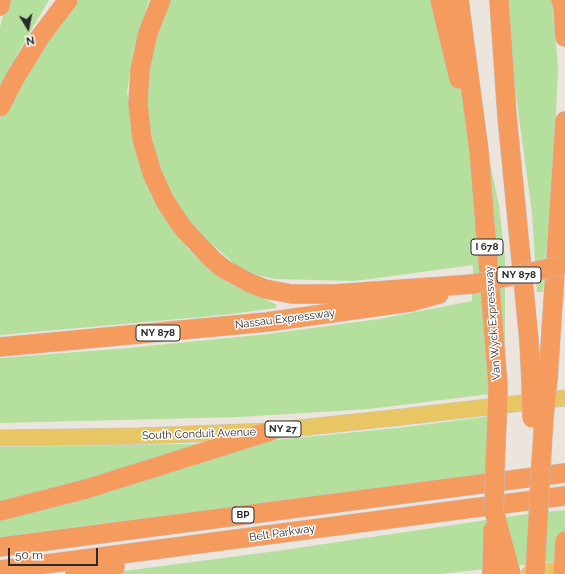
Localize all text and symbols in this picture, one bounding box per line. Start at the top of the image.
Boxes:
north arrow [8,8,48,48]
text: N [25,33,35,47]
road number: I 678 [471,239,503,255]
street label: Van Wyck Expressway [482,266,504,380]
road number: NY 878 [497,267,541,283]
street label: Nassau Expressway [234,306,336,332]
road number: NY 878 [136,325,180,341]
road number: NY 27 [265,421,301,437]
street label: South Conduit Avenue [142,425,256,443]
road number: BP [232,507,254,523]
street label: Belt Parkway [248,522,316,544]
scale bar [10,540,100,566]
text: 50 m [15,548,43,562]

